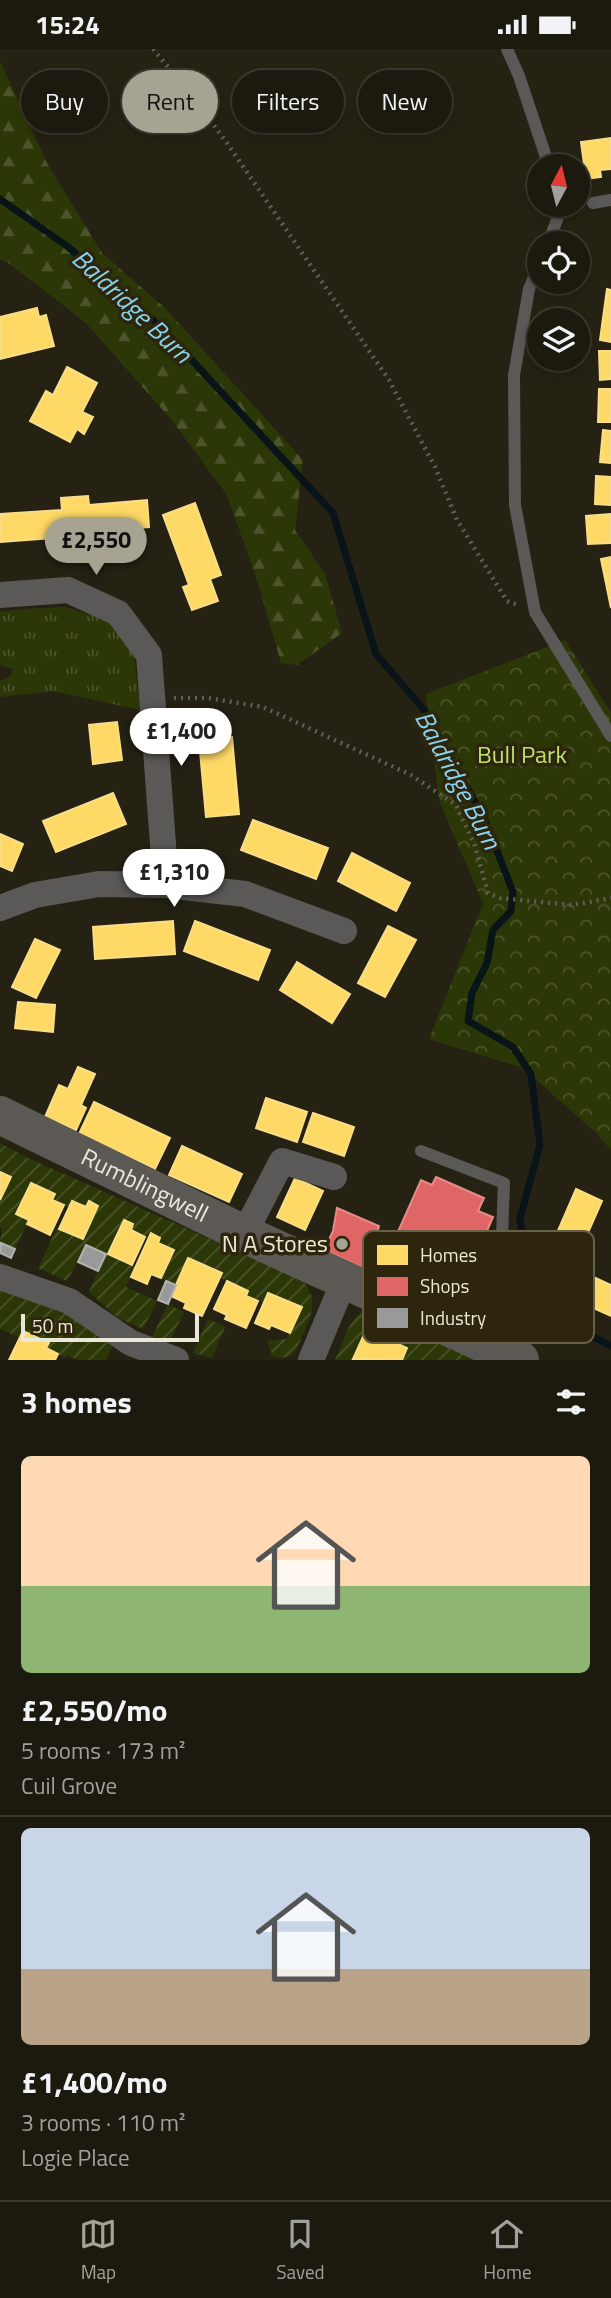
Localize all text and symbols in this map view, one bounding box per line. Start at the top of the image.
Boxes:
text: 15:24 [35,5,100,44]
chip: Buy [21,70,108,133]
chip: Rent [122,70,218,133]
chip: Filters [232,70,344,133]
chip: New [358,70,452,133]
north arrow [527,154,590,217]
map controls [527,154,590,371]
button: locate [527,231,590,294]
water label: Baldridge Burn [63,239,202,373]
button: layers [527,308,590,371]
pin: £2,550 [39,517,153,577]
text: £2,550 [61,522,131,557]
water label: Baldridge Burn [406,703,512,857]
pin: £1,400 [124,709,238,768]
text: £1,400 [146,713,216,748]
park label: Bull Park [477,736,567,772]
pin: £1,310 [117,849,231,909]
text: £1,310 [139,854,209,889]
street label: Rumblingwell [75,1138,215,1231]
place label: N A Stores [222,1225,328,1261]
legend [363,1231,594,1343]
marker: N A Stores [334,1236,350,1252]
text: Homes [420,1240,477,1269]
text: Shops [420,1271,470,1300]
text: Industry [420,1303,486,1332]
scale bar [21,1311,200,1343]
text: 50 m [32,1311,73,1340]
text: 3 homes [21,1379,132,1425]
icon: filters [552,1383,590,1421]
icon: home [243,1502,369,1628]
text: £2,550/mo [21,1687,167,1733]
text: 5 rooms · 173 m² [21,1733,185,1768]
text: Cuil Grove [21,1768,117,1803]
icon: home [243,1874,369,2000]
text: £1,400/mo [21,2059,167,2105]
text: 3 rooms · 110 m² [21,2105,185,2140]
text: Logie Place [21,2140,130,2175]
tab: Map [79,2215,117,2286]
tab: Saved [276,2215,325,2286]
tab: Home [483,2215,532,2286]

